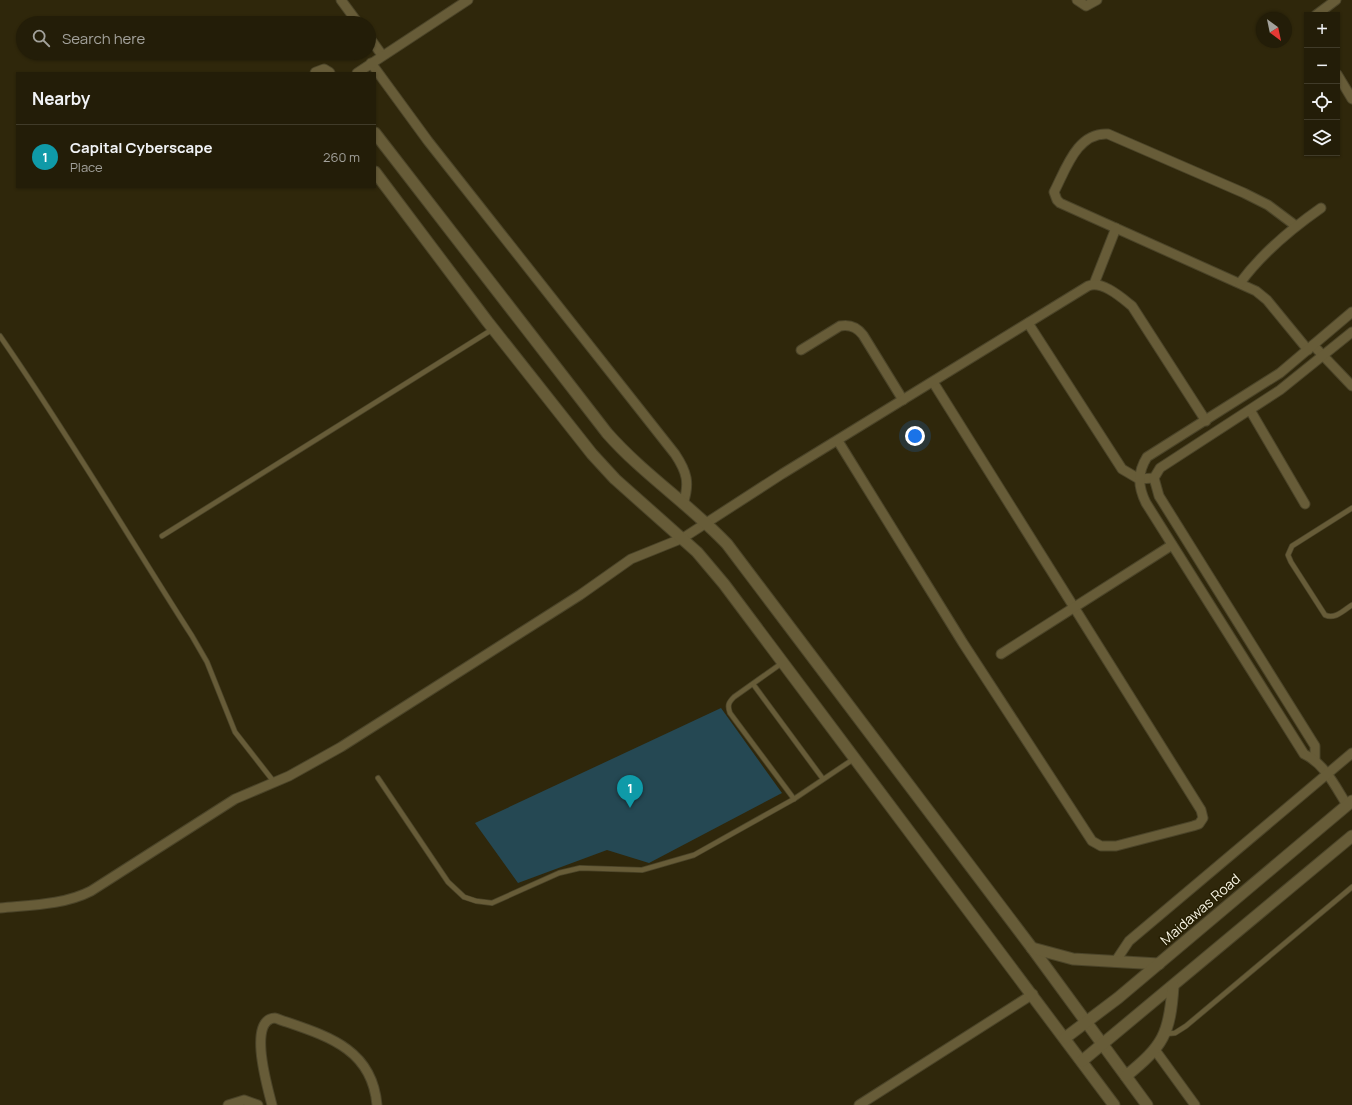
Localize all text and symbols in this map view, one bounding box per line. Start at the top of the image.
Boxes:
north arrow [1256,12,1292,48]
map controls [1304,12,1340,156]
button: + [1304,12,1340,48]
search box [16,16,376,60]
icon: search [30,27,52,49]
text: Search here [62,28,145,49]
button: − [1304,48,1340,84]
button: locate [1304,84,1340,120]
text: Nearby [32,87,90,110]
button: layers [1304,120,1340,156]
text: Capital Cyberscape [70,137,212,158]
text: 1 [42,148,48,166]
text: 260 m [323,148,360,166]
text: Place [70,158,103,176]
your location [905,426,925,446]
pin: 1 [617,775,643,808]
street label: Maidawas Road [1156,869,1244,949]

